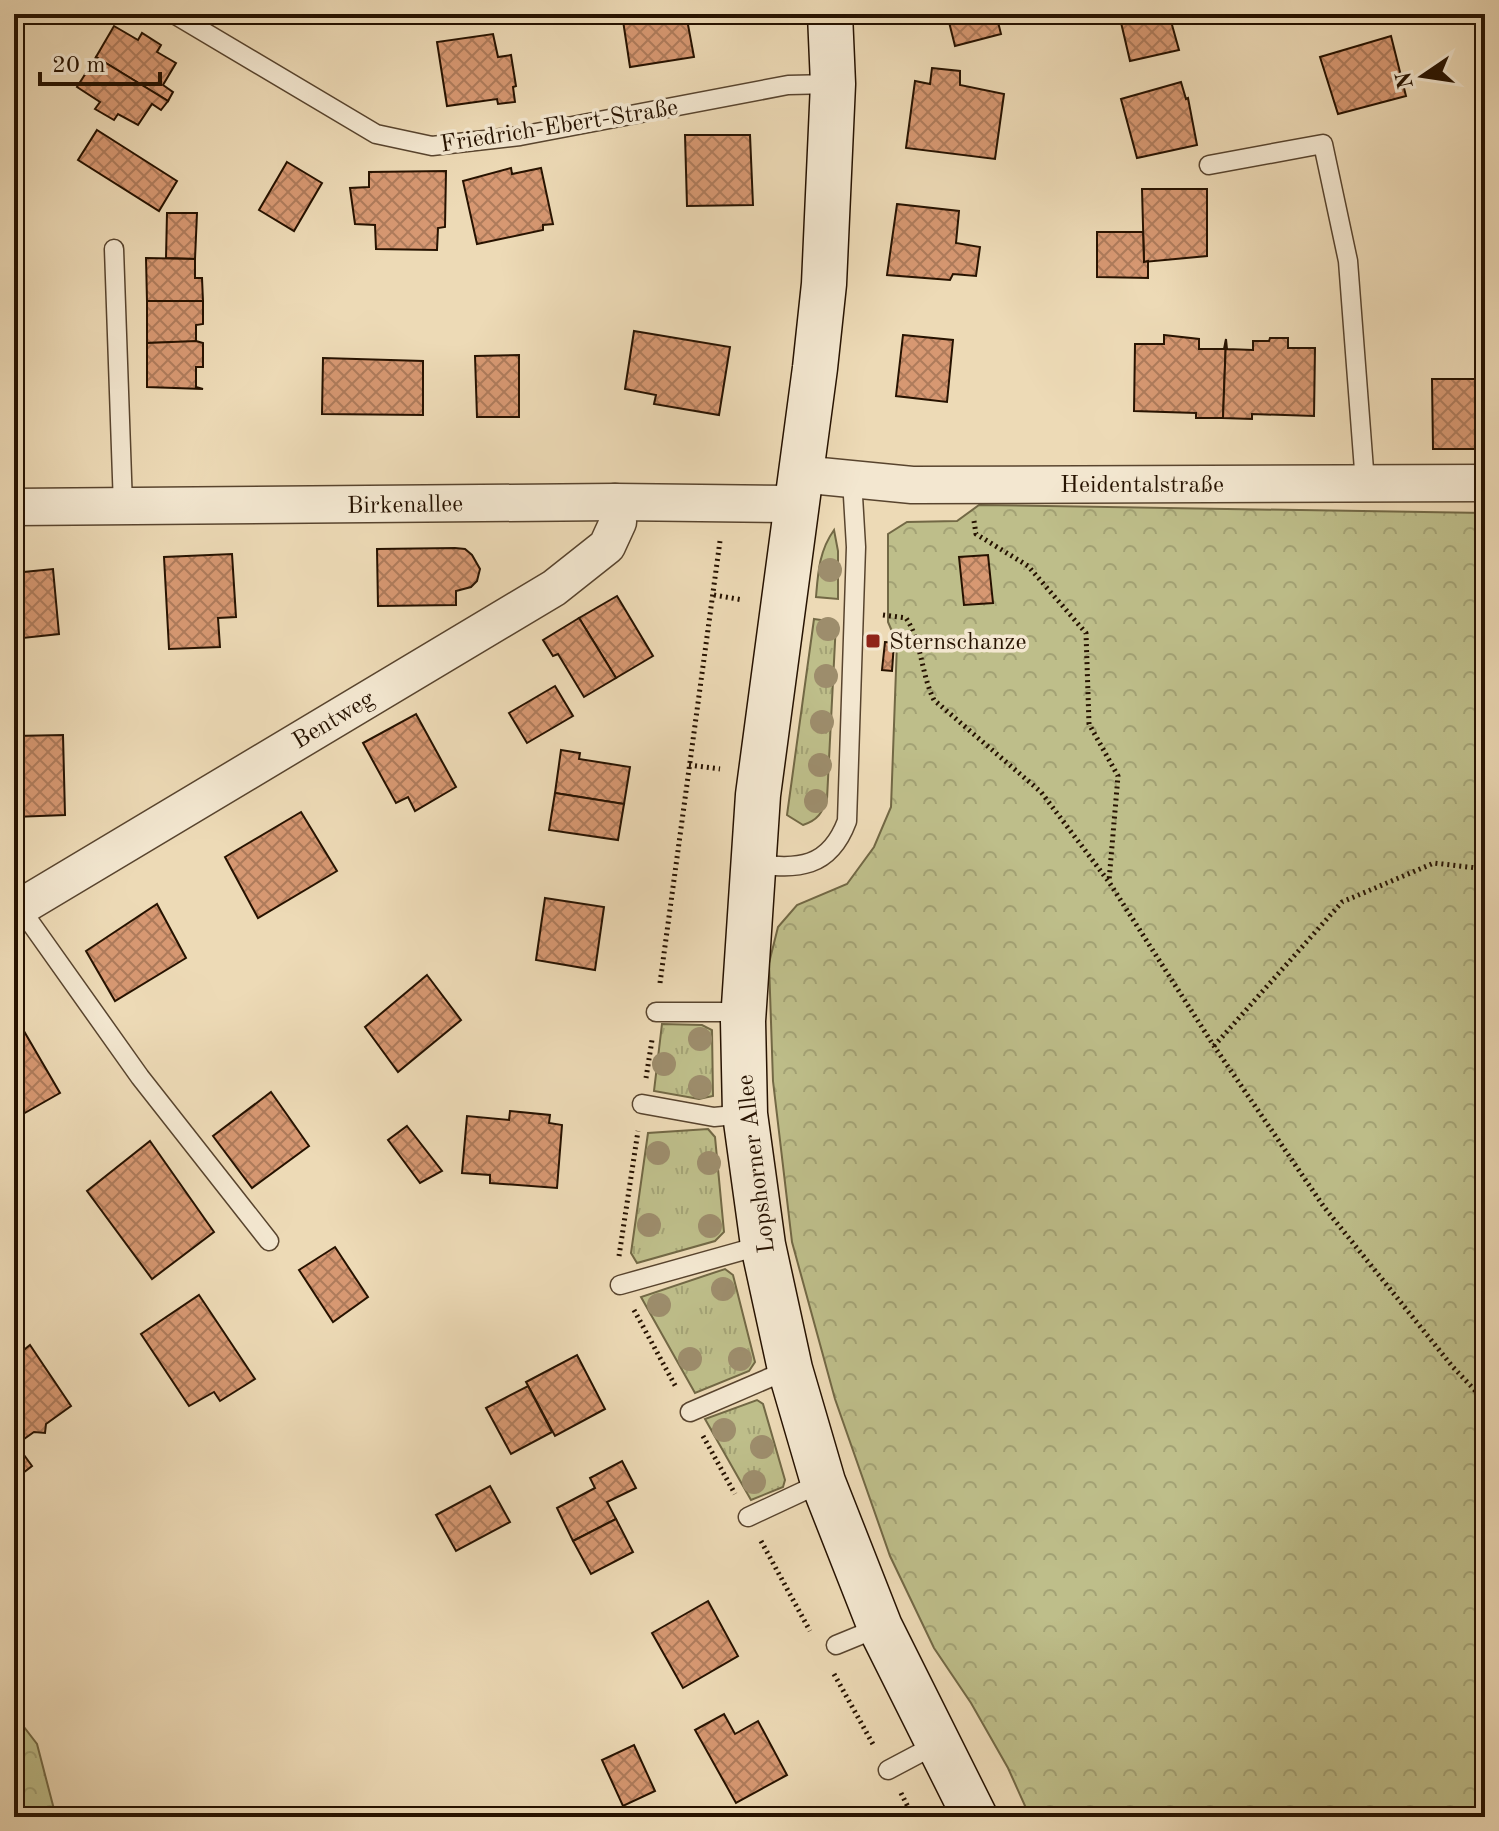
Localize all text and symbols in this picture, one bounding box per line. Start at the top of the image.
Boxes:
scale bar [40,36,160,86]
north arrow [1383,36,1463,116]
text: 20 m [52,54,106,78]
text: N [1393,69,1418,91]
street label: Friedrich-Ebert-Straße [439,96,680,158]
street label: Heidentalstraße [1060,474,1224,498]
street label: Birkenallee [347,493,463,519]
place label: Sternschanze [889,631,1026,655]
marker: Sternschanze [864,632,882,650]
street label: Bentweg [289,687,379,754]
street label: Lopshorner Allee [734,1073,780,1254]

